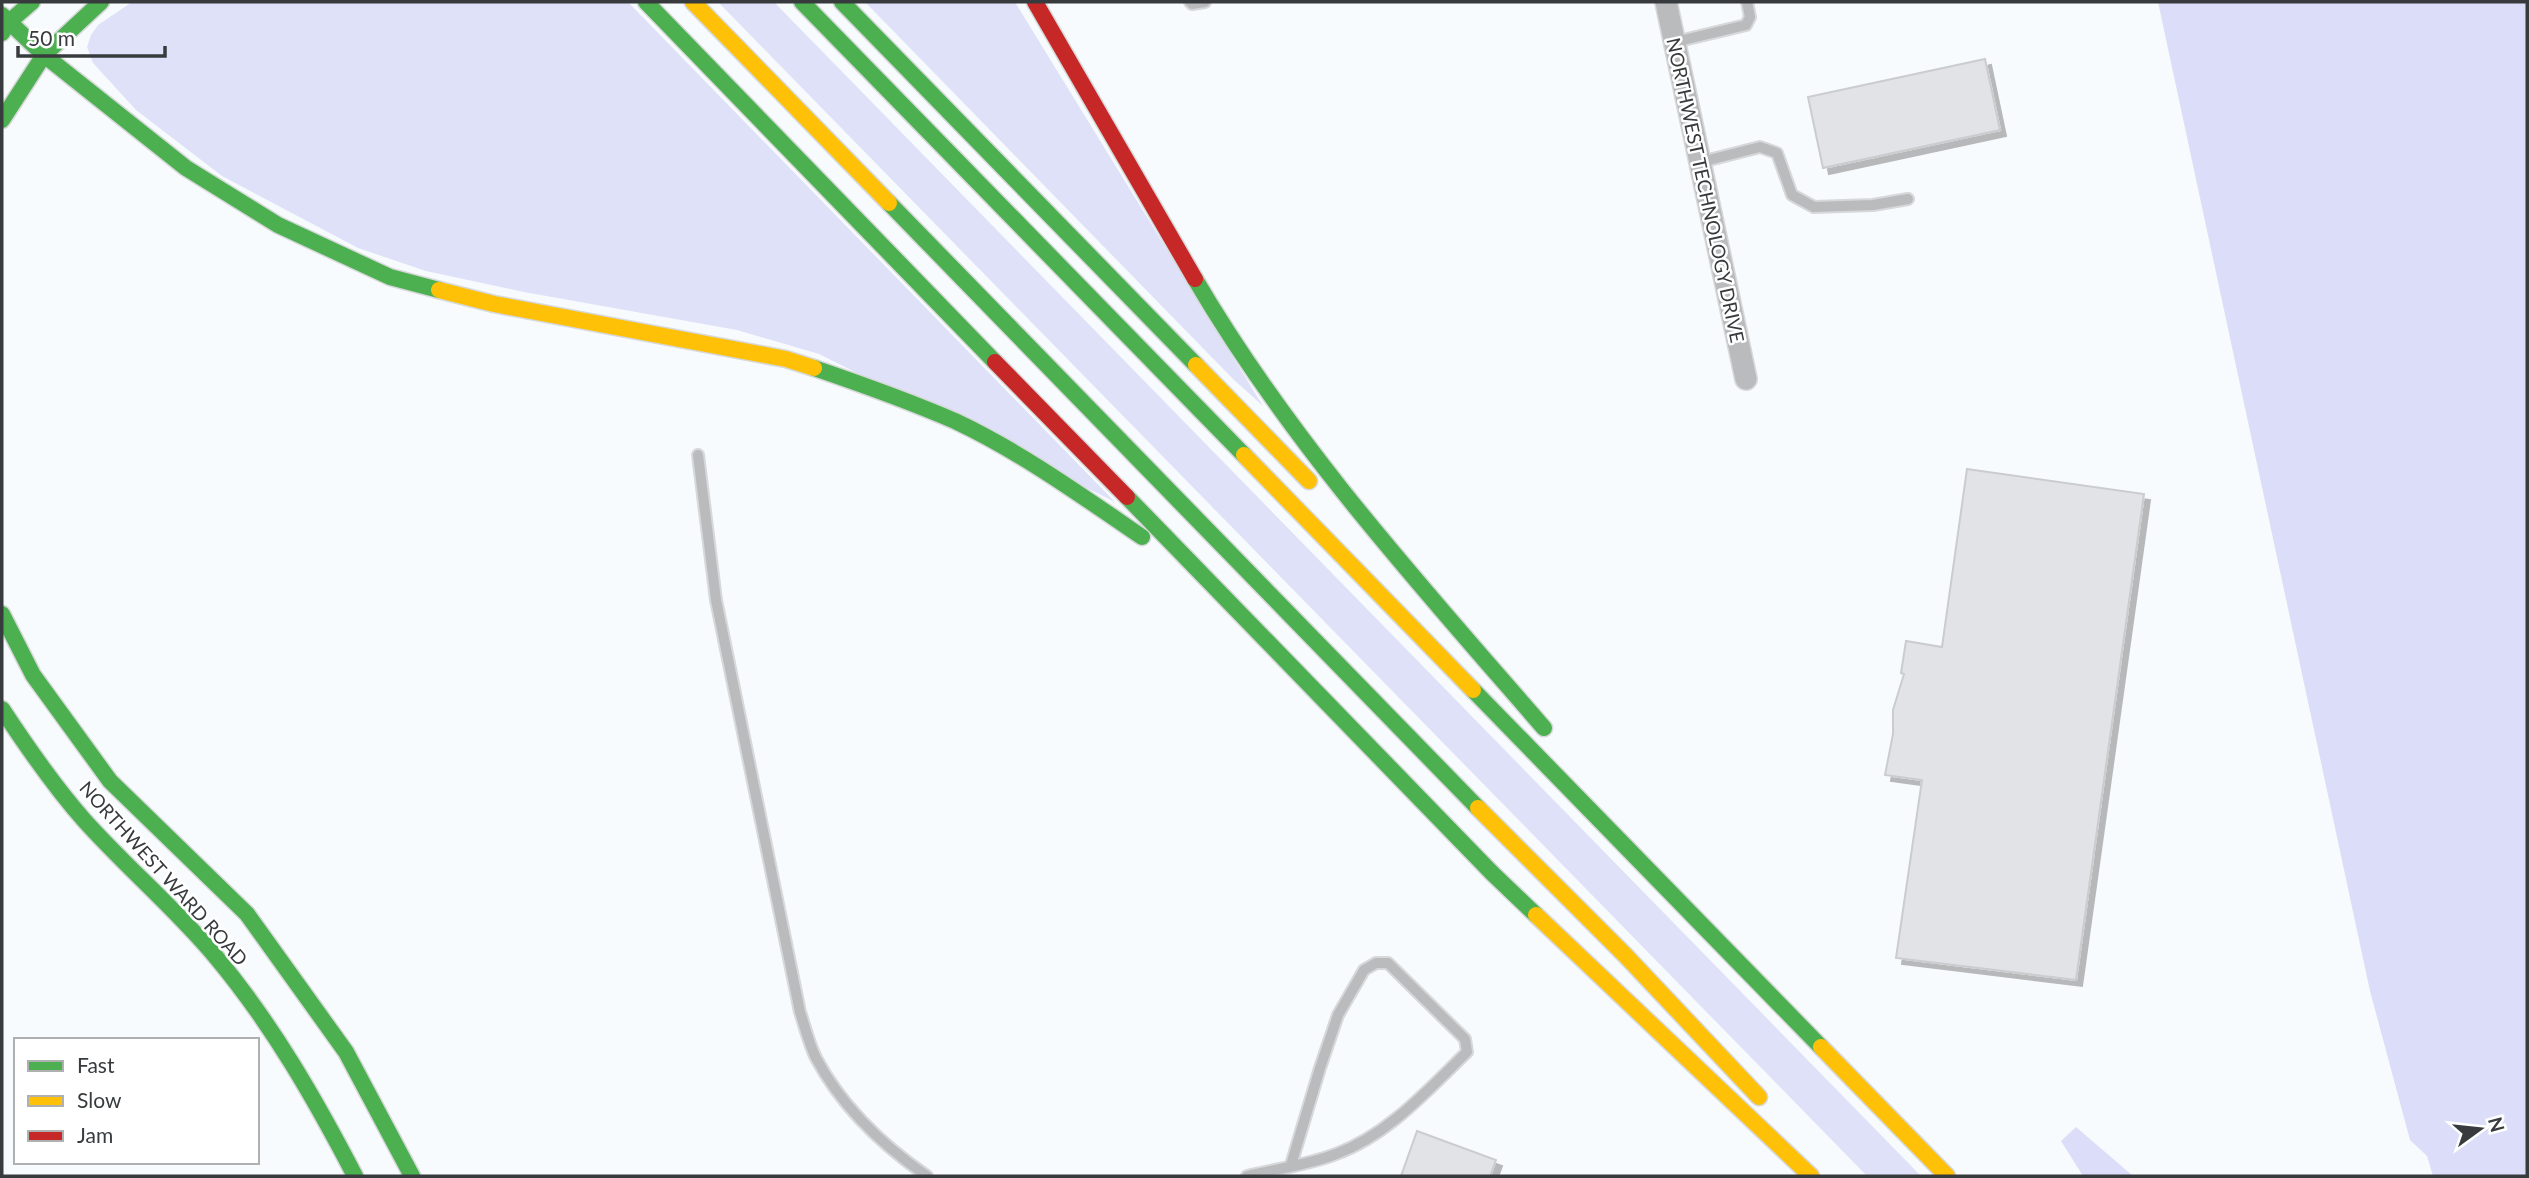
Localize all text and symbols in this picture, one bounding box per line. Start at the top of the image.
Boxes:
scale bar [18,14,164,58]
text: 50 m [28,25,75,50]
street label: NORTHWEST TECHNOLOGY DRIVE [1662,36,1750,345]
street label: NORTHWEST WARD ROAD [75,776,253,970]
legend [14,1038,259,1164]
text: Fast [77,1052,115,1077]
text: Slow [77,1087,122,1112]
north arrow [2445,1094,2515,1164]
text: N [2484,1114,2510,1135]
text: Jam [77,1122,113,1147]

